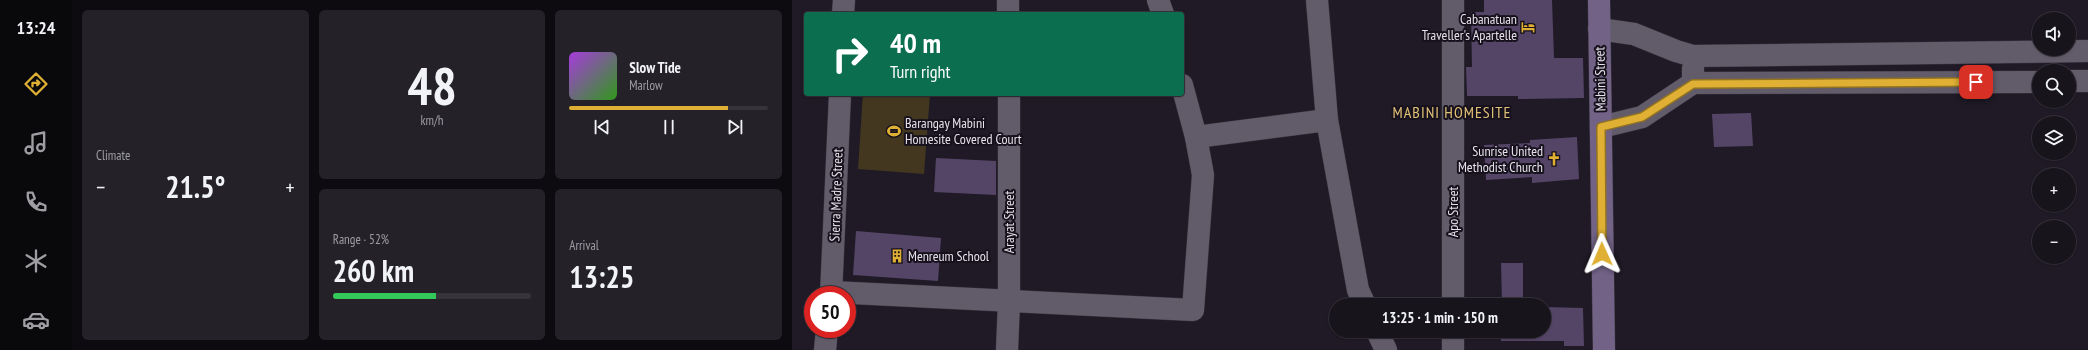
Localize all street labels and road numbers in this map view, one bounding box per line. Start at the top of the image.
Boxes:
street label: Mabini Street [1590,46,1610,112]
street label: Sierra Madre Street [825,148,847,242]
street label: Apo Street [1444,187,1462,237]
street label: Arayat Street [1000,190,1018,253]

